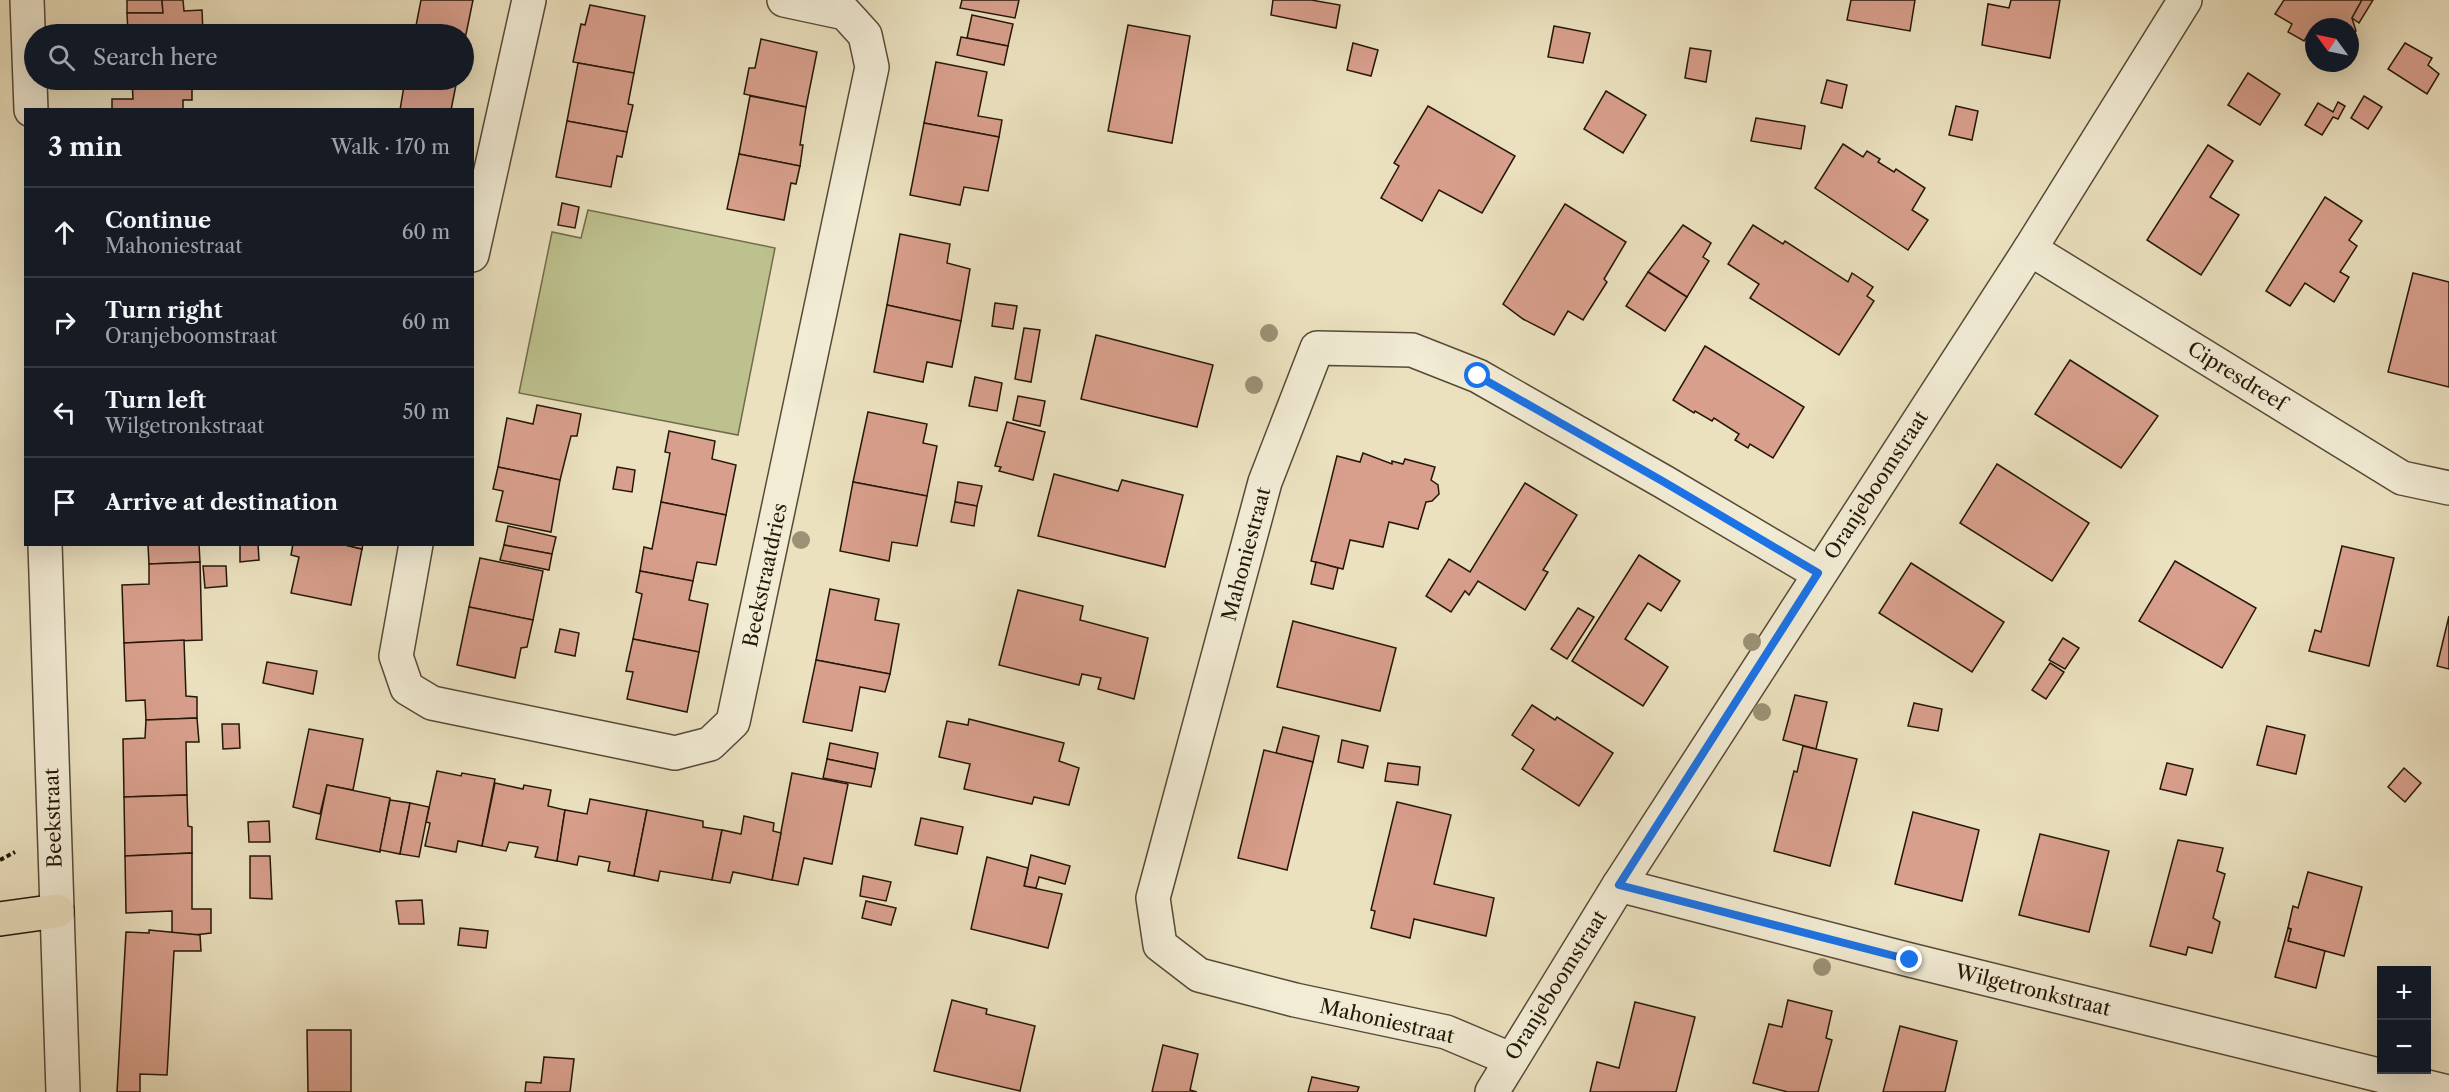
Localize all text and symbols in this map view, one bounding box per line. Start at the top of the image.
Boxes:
north arrow [2305,18,2359,72]
search box [24,24,474,90]
icon: search [45,41,78,74]
text: Search here [93,44,218,71]
text: 3 min [48,131,122,163]
text: Walk · 170 m [331,135,450,159]
text: Continue [105,207,211,234]
icon: ahead [48,216,81,249]
text: 60 m [402,220,450,244]
text: Mahoniestraat [105,234,242,258]
text: Turn right [105,297,223,324]
icon: right [48,306,81,339]
text: 60 m [402,310,450,334]
text: Oranjeboomstraat [105,324,277,348]
street label: Cipresdreef [2183,336,2293,417]
route start [1464,362,1490,388]
text: Turn left [105,387,206,414]
icon: left [48,396,81,429]
text: 50 m [403,400,450,424]
street label: Oranjeboomstraat [1819,406,1933,564]
text: Wilgetronkstraat [105,414,264,438]
street label: Mahoniestraat [1217,485,1275,623]
icon: arrive [48,486,81,519]
text: Arrive at destination [105,489,338,516]
street label: Beekstraatdries [738,501,792,649]
street label: Beekstraat [39,768,67,868]
street label: Oranjeboomstraat [1500,906,1612,1064]
route end [1896,946,1922,972]
street label: Wilgetronkstraat [1952,959,2113,1021]
map controls [2377,966,2431,1074]
button: + [2377,966,2431,1020]
street label: Mahoniestraat [1317,994,1457,1048]
button: − [2377,1020,2431,1074]

